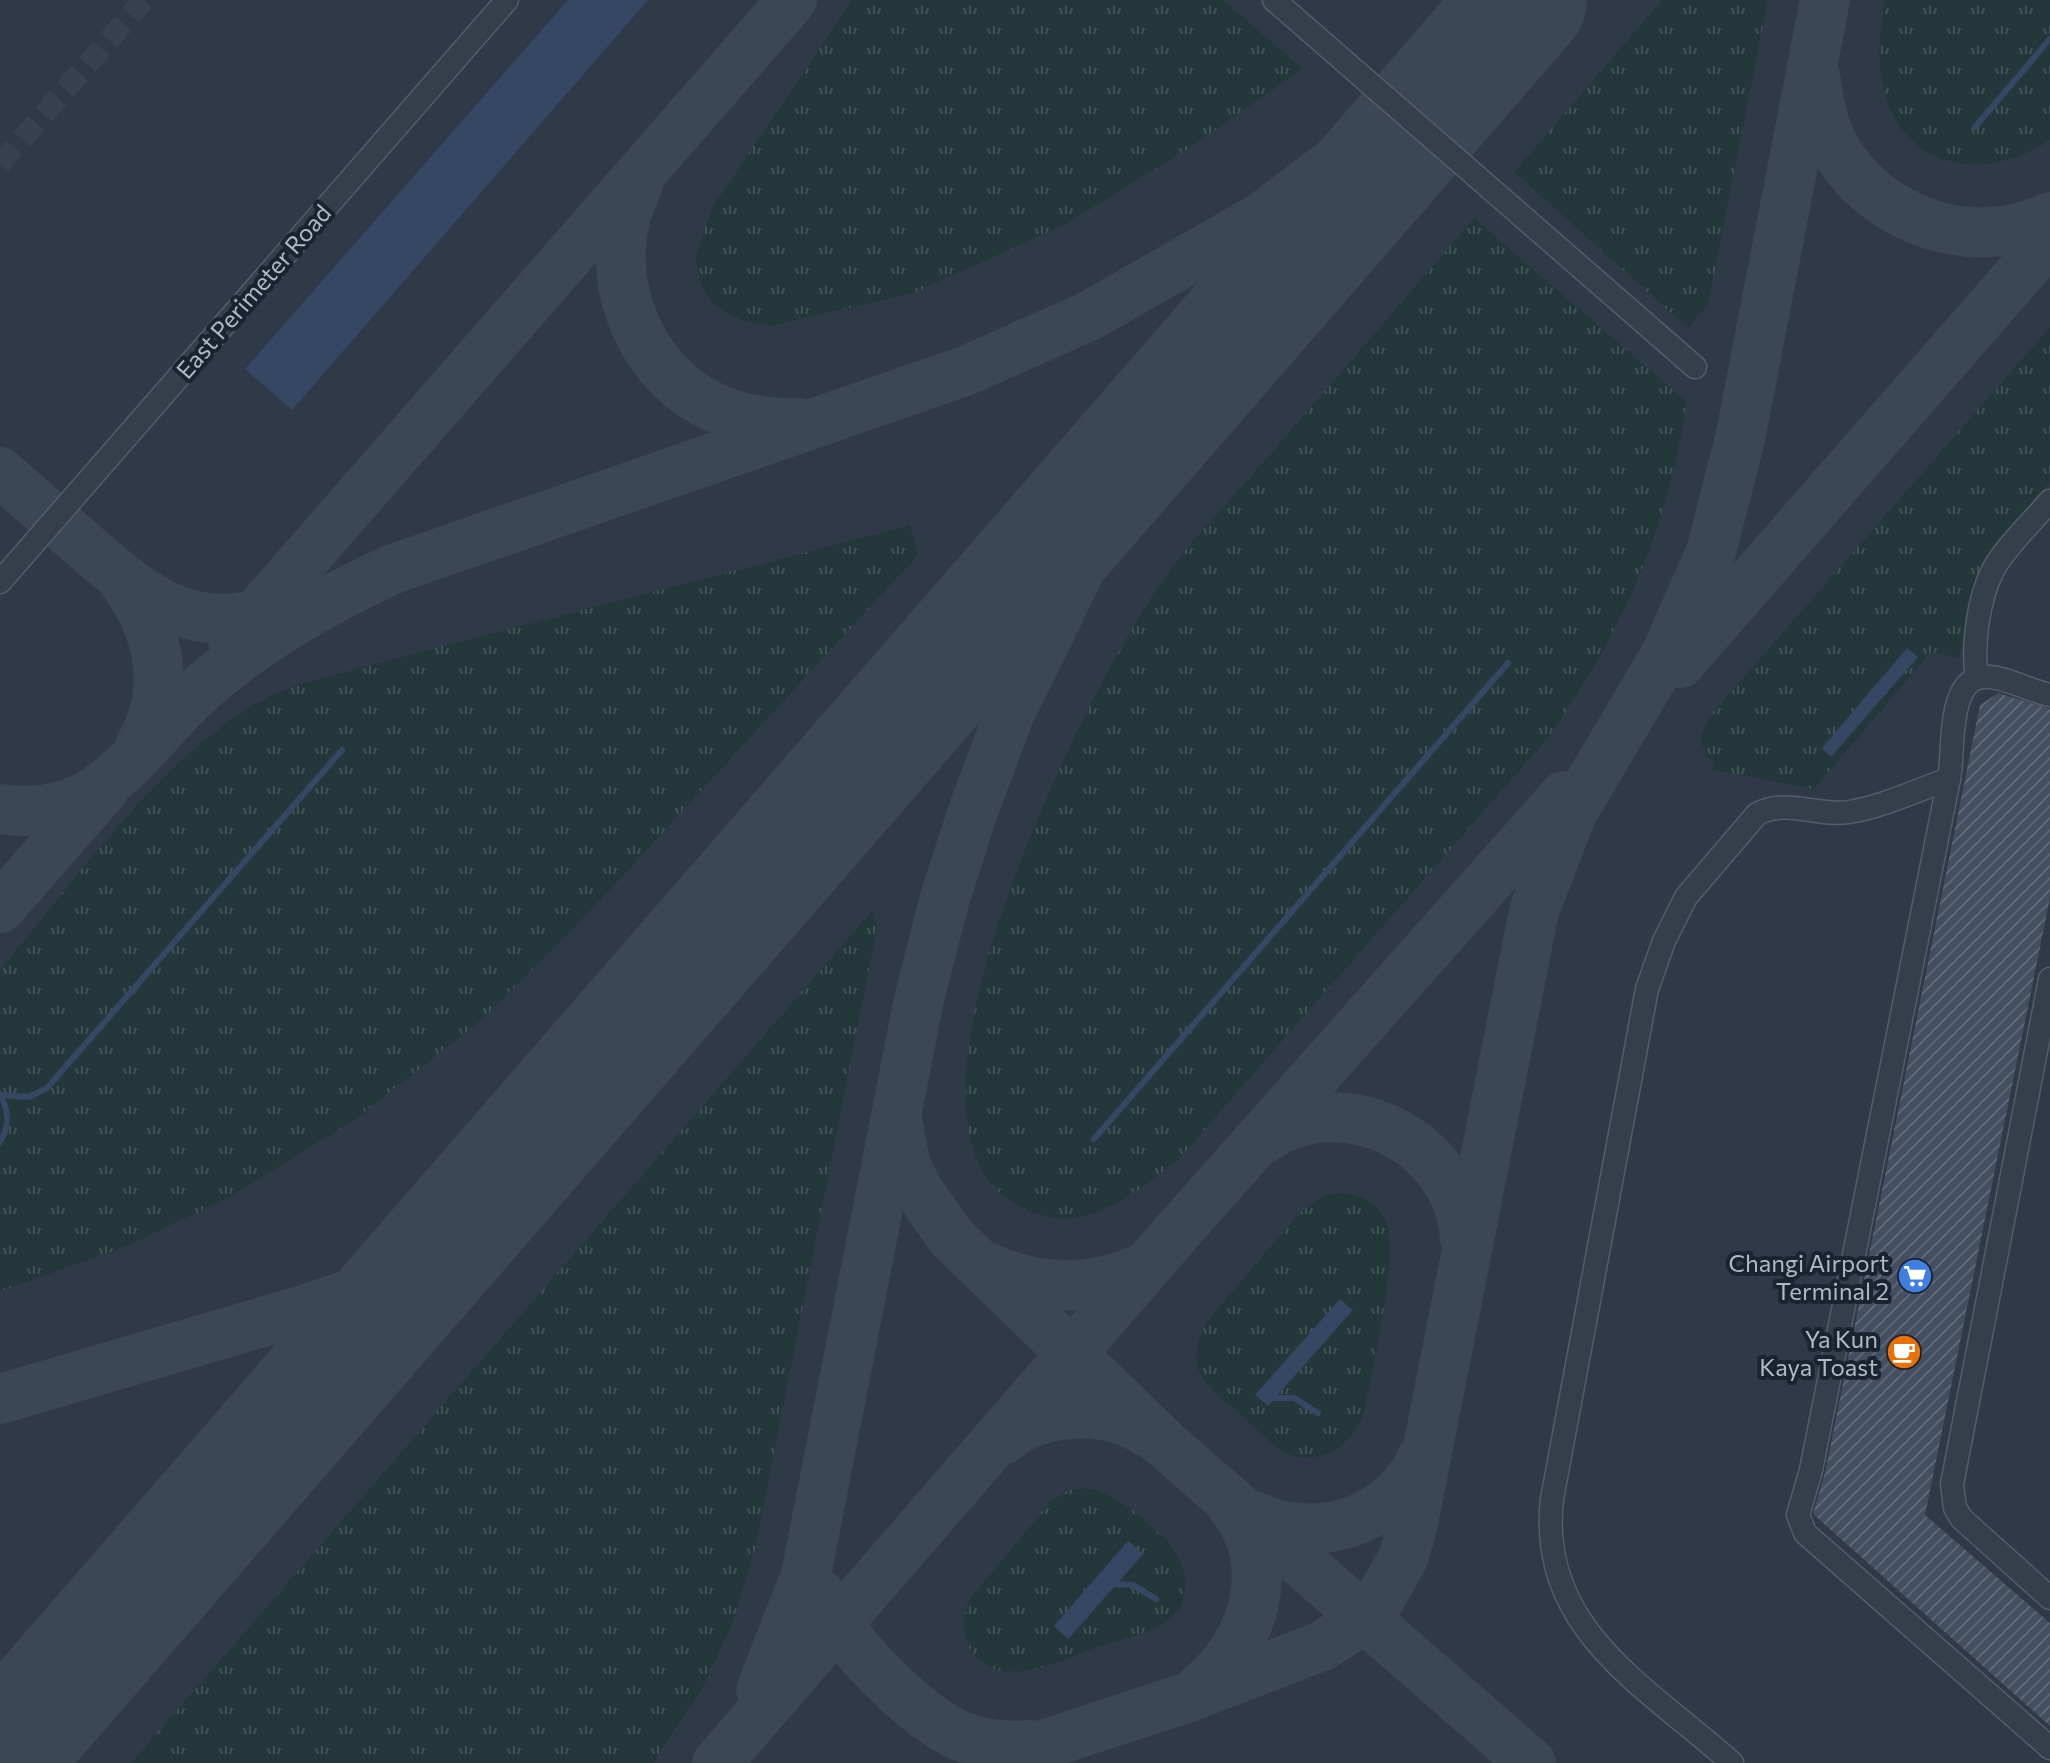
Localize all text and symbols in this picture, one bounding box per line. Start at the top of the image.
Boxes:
street label: East Perimeter Road [170,198,336,384]
place label: Changi Airport Terminal 2 [1728,1248,1889,1305]
supermarket icon: Changi Airport Terminal 2 [1896,1257,1934,1295]
place label: Ya Kun Kaya Toast [1759,1324,1878,1381]
cafe icon: Ya Kun Kaya Toast [1885,1333,1923,1371]

